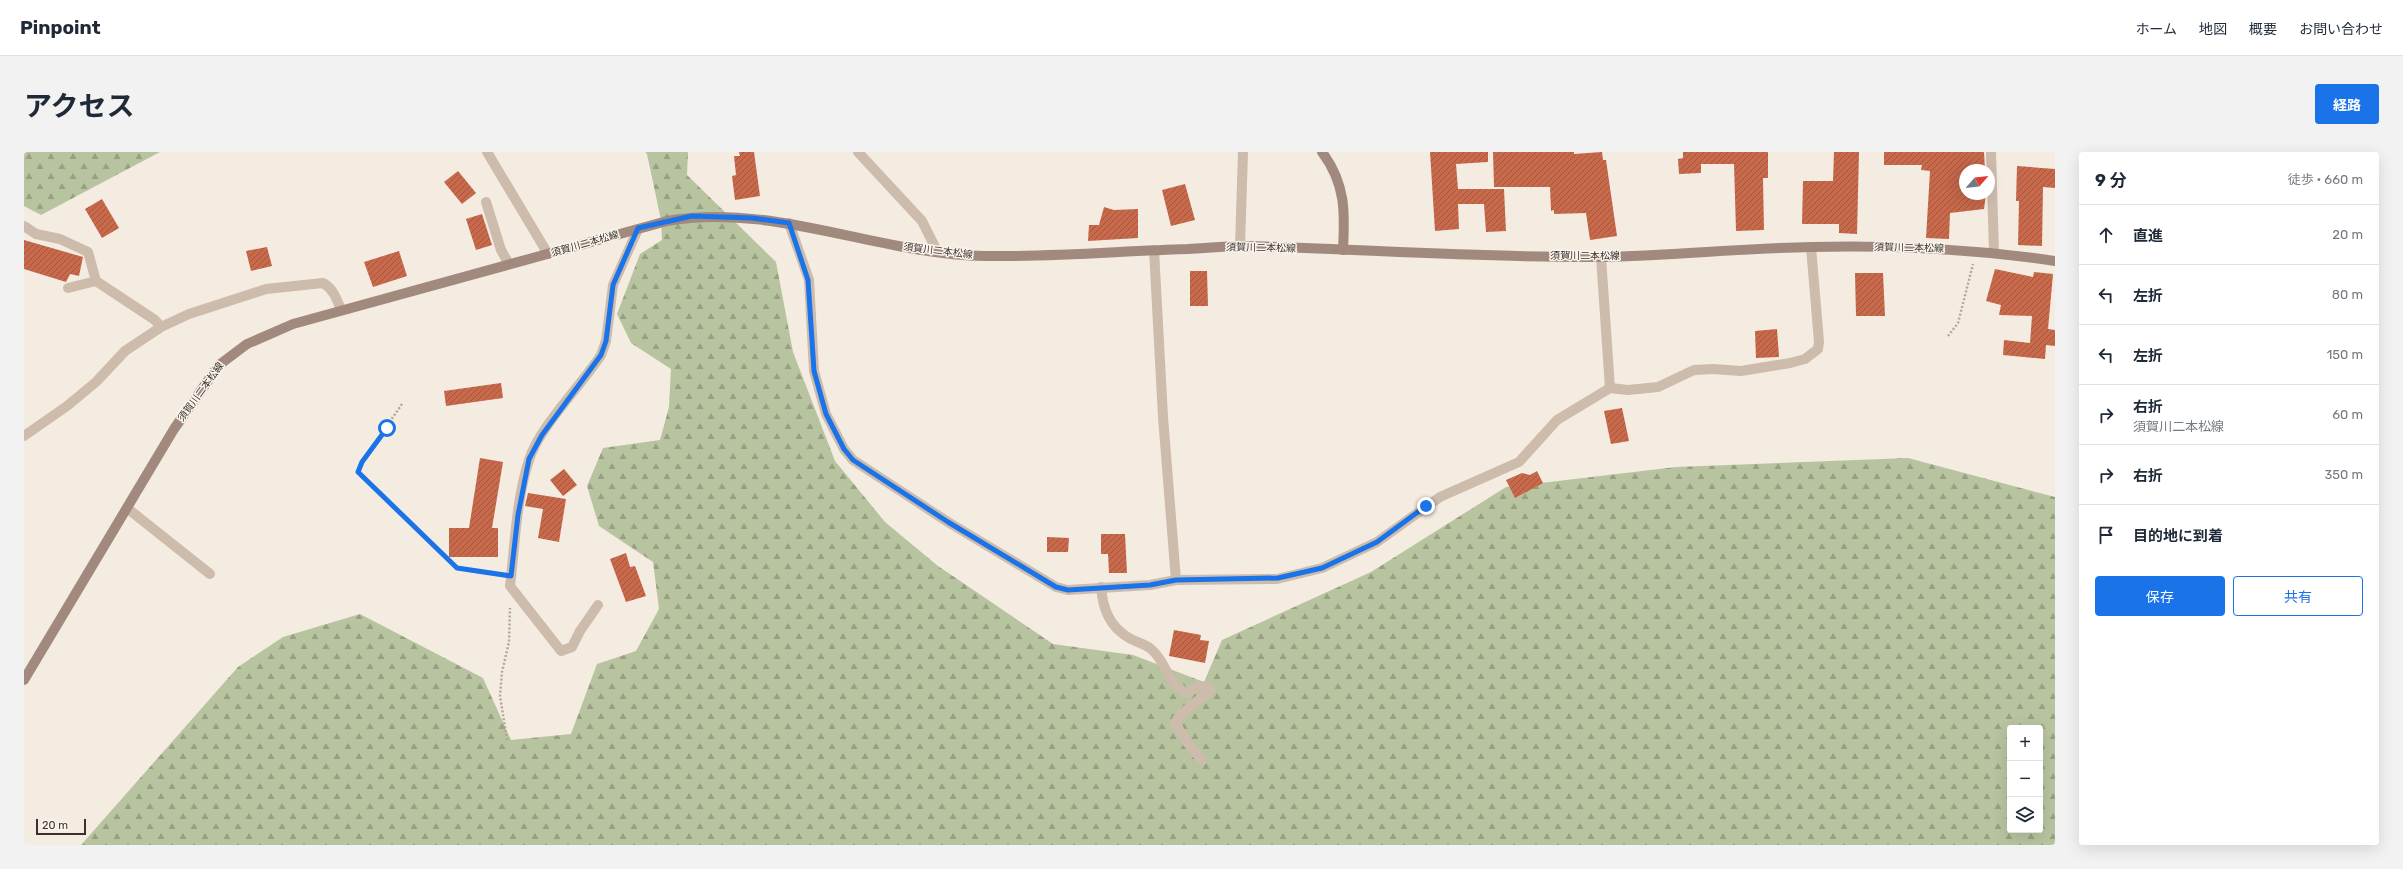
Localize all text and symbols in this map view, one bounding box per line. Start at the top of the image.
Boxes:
text: Pinpoint [20,16,101,39]
text: ホーム [2135,21,2177,38]
text: 地図 [2199,21,2227,38]
text: 概要 [2249,21,2277,38]
text: お問い合わせ [2299,21,2383,38]
button: 経路 [2315,84,2379,124]
text: アクセス [24,90,135,123]
north arrow [1959,164,1995,200]
text: 9 分 [2095,170,2127,190]
text: 徒歩 · 660 m [2288,172,2363,187]
icon: ahead [2095,224,2117,246]
text: 直進 [2133,227,2163,245]
text: 20 m [2332,227,2363,242]
street label: 須賀川二本松線 [550,229,620,259]
street label: 須賀川二本松線 [903,241,973,261]
street label: 須賀川二本松線 [1226,241,1296,255]
street label: 須賀川二本松線 [1874,241,1944,255]
street label: 須賀川二本松線 [1550,250,1620,262]
icon: left [2095,284,2117,306]
text: 左折 [2133,287,2163,305]
text: 80 m [2332,287,2363,302]
icon: left [2095,344,2117,366]
text: 左折 [2133,347,2163,365]
text: 150 m [2327,347,2363,362]
street label: 須賀川二本松線 [176,360,226,424]
text: 右折 [2133,398,2163,416]
icon: right [2095,404,2117,426]
text: 60 m [2332,407,2363,422]
route start [378,419,396,437]
text: 須賀川二本松線 [2133,419,2224,434]
icon: right [2095,464,2117,486]
text: 右折 [2133,467,2163,485]
text: 350 m [2324,467,2363,482]
route end [1417,497,1435,515]
icon: arrive [2095,524,2117,546]
text: 目的地に到着 [2133,527,2223,545]
button: 保存 [2095,576,2225,616]
button: 共有 [2233,576,2363,616]
map controls [2007,725,2043,833]
button: + [2007,725,2043,761]
button: − [2007,761,2043,797]
button: layers [2007,797,2043,833]
scale bar [36,817,86,836]
text: 20 m [42,819,68,832]

